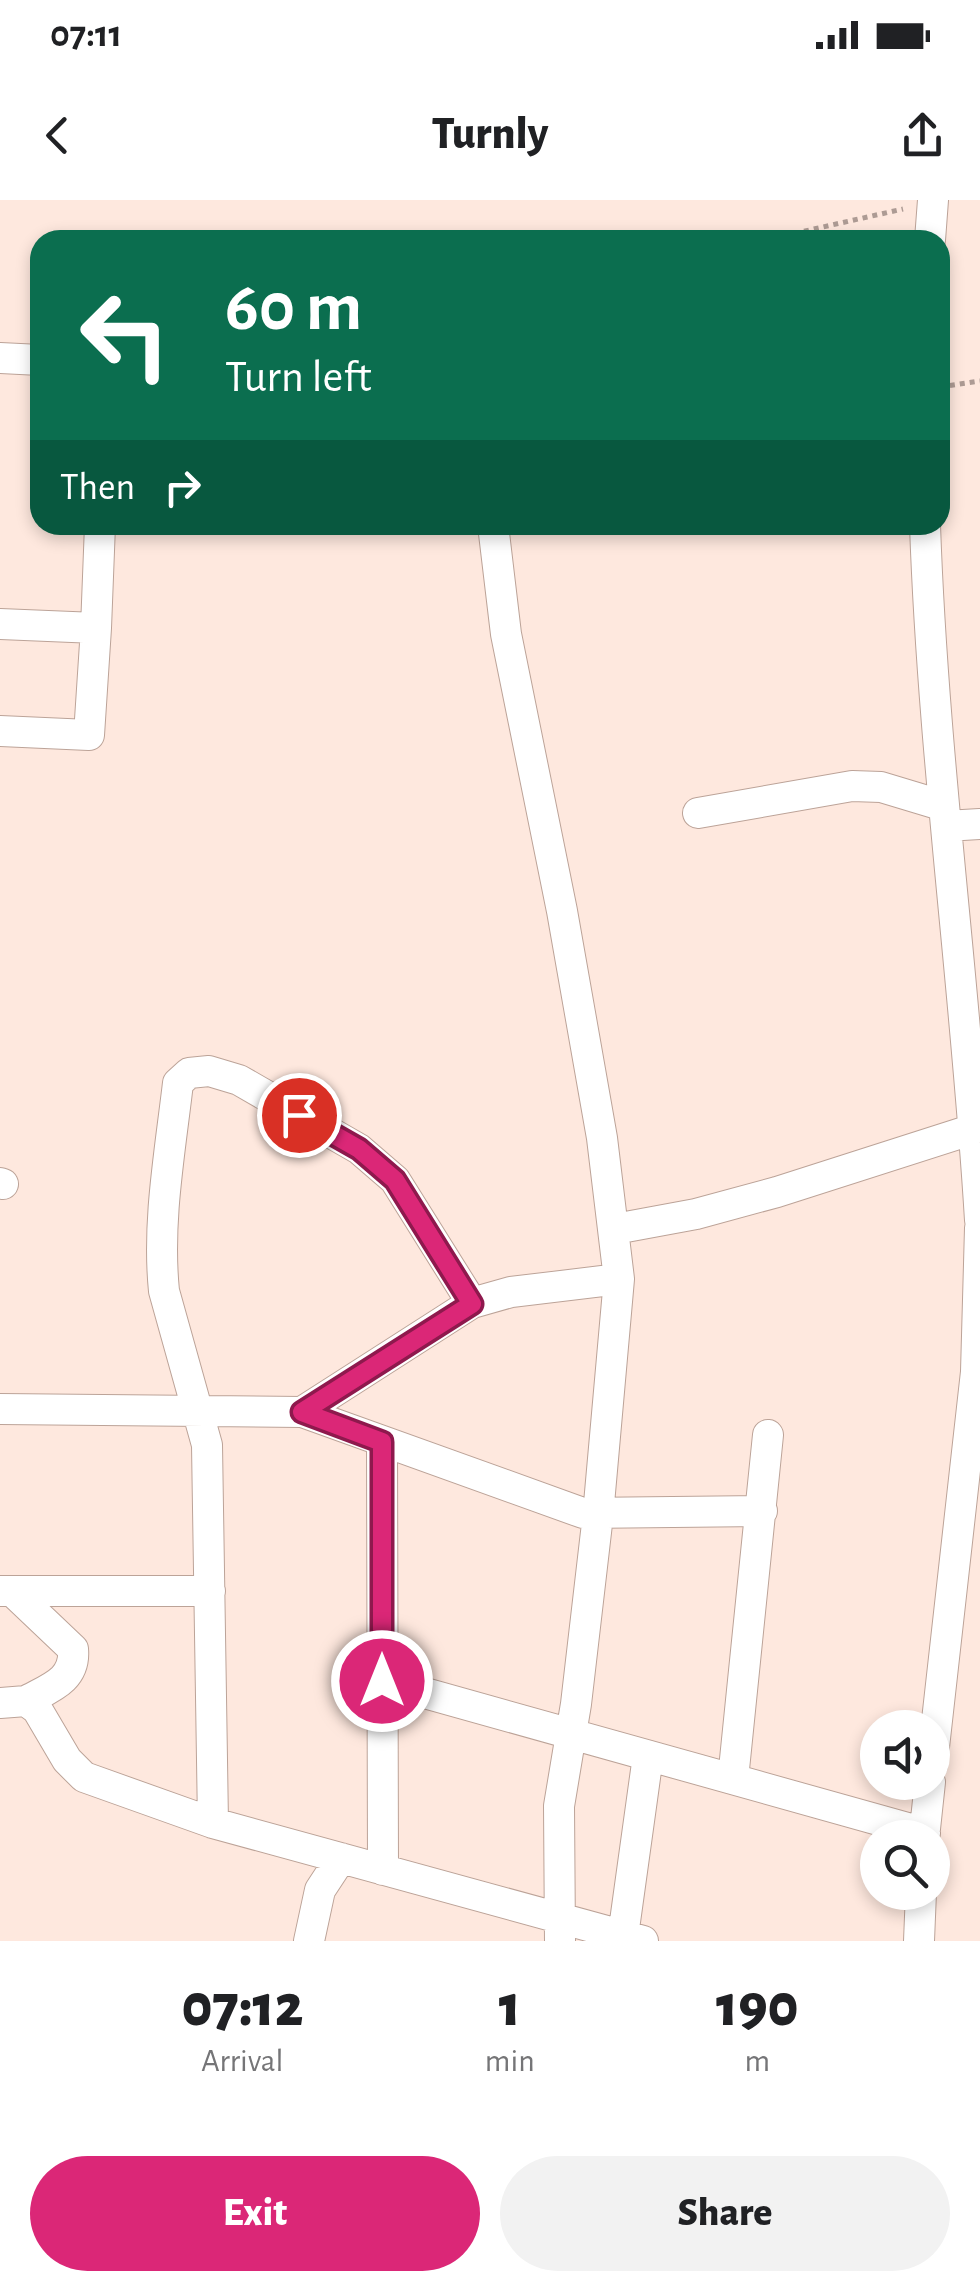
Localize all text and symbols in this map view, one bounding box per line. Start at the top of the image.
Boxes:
text: 07:11 [50,16,122,54]
icon: back [30,108,85,163]
icon: share [895,108,950,163]
text: Turnly [432,112,548,157]
icon: left [60,270,190,400]
text: 60 m [225,273,362,343]
text: Turn left [225,355,372,400]
icon: right [155,460,210,515]
text: Then [60,469,135,507]
pin [257,1073,342,1158]
icon: arrive [272,1088,327,1143]
position arrow [330,1629,434,1733]
map controls [860,1710,950,1910]
button: sound [860,1710,950,1800]
button: search [860,1820,950,1910]
text: 07:12 [181,1977,303,2037]
text: 1 [499,1977,521,2037]
text: 190 [716,1977,799,2037]
text: Arrival [201,2045,284,2077]
text: min [485,2045,535,2077]
text: m [745,2045,770,2077]
button: Exit [30,2156,480,2271]
button: Share [500,2156,950,2271]

